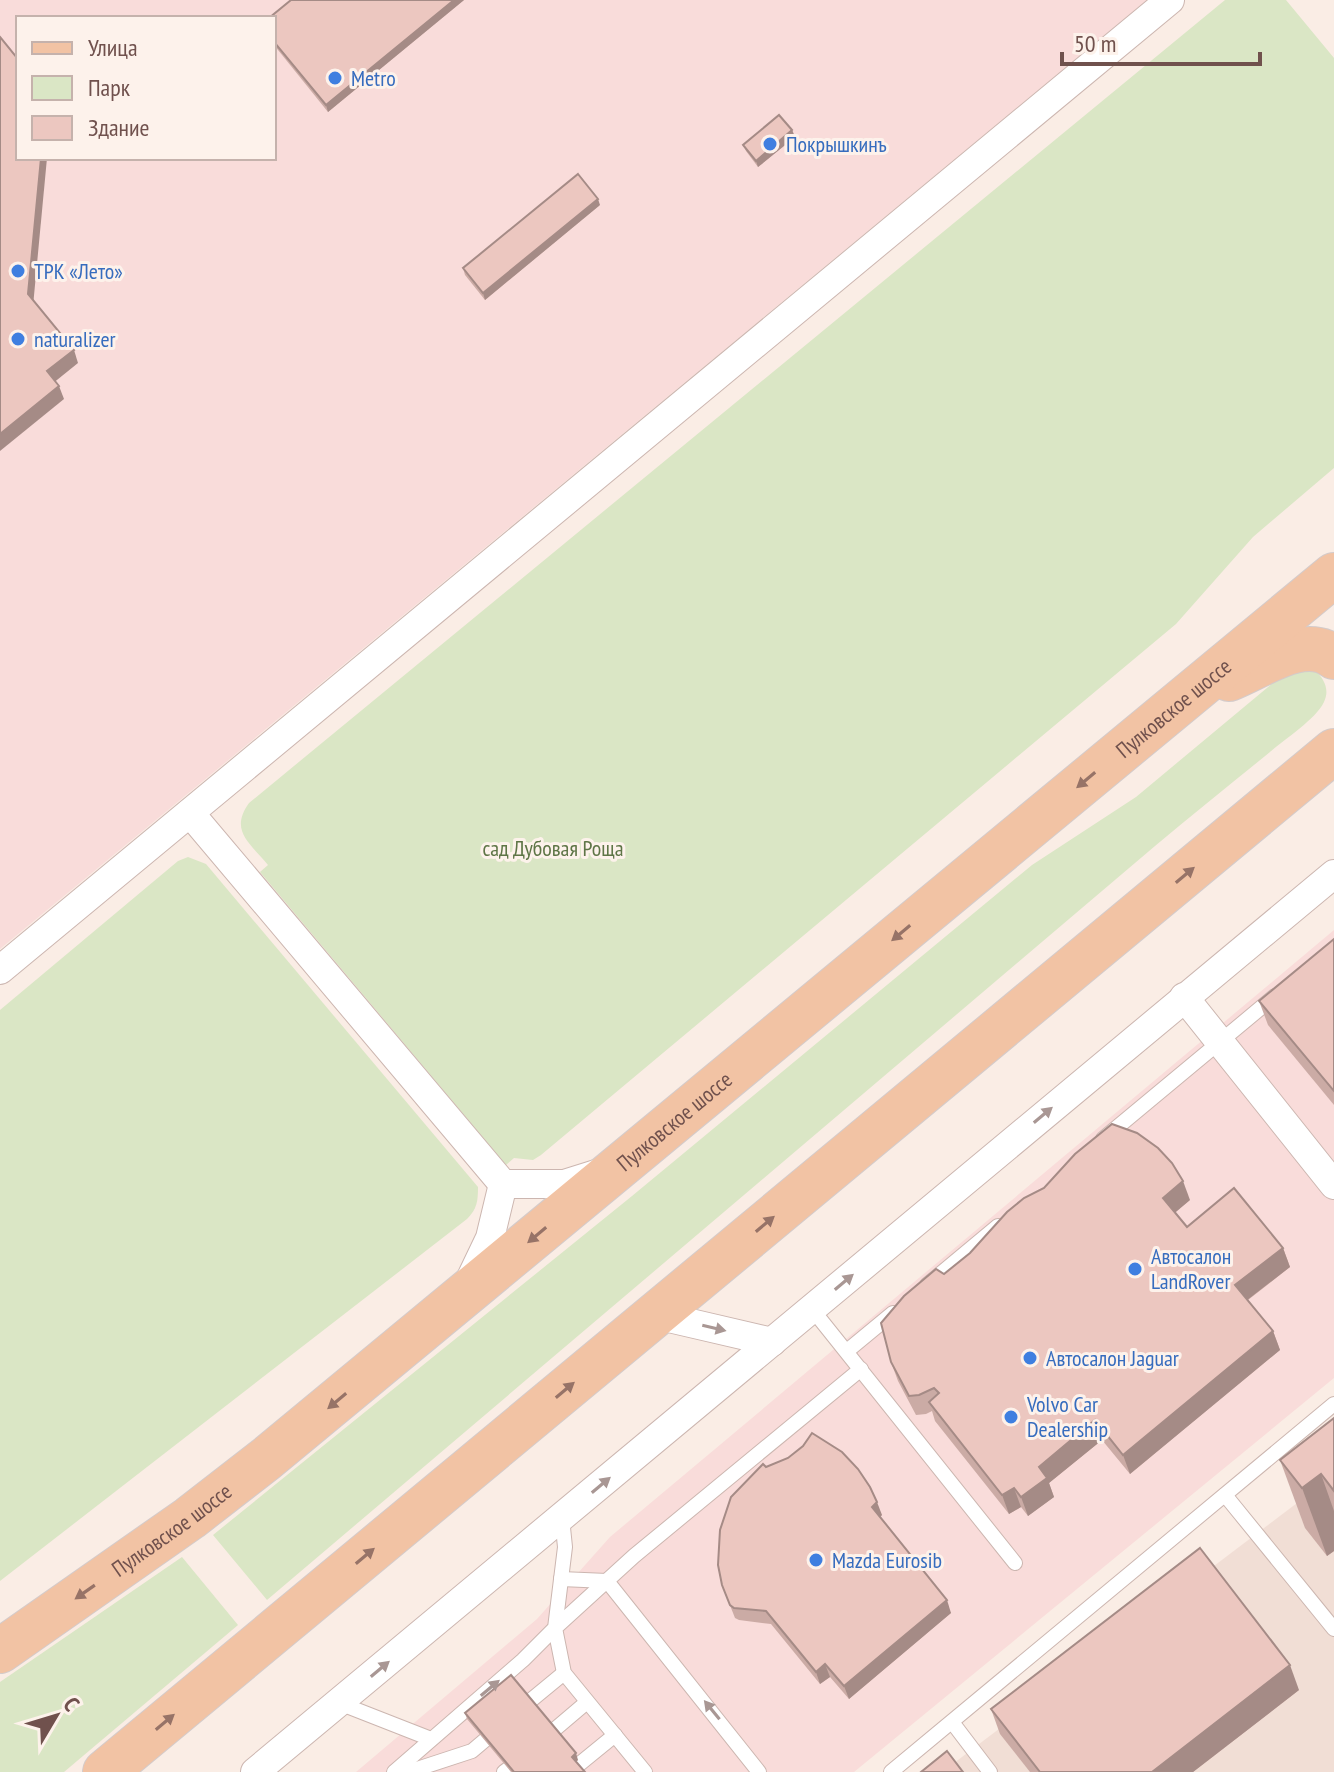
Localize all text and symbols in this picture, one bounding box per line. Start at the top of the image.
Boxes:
legend [16,16,276,160]
scale bar [1062,16,1260,66]
text: 50 m [1074,28,1116,59]
text: Улица [88,32,138,63]
place label: Metro [351,64,396,92]
marker: Metro [326,69,344,87]
text: Парк [88,72,131,103]
text: Здание [88,112,149,143]
place label: Покрышкинъ [786,130,887,158]
marker: Покрышкинъ [761,135,779,153]
place label: ТРК «Лето» [34,257,123,285]
marker: ТРК «Лето» [9,262,27,280]
place label: naturalizer [34,325,116,353]
marker: naturalizer [9,330,27,348]
street label: Пулковское шоссе [1110,652,1237,764]
one-way arrow [1075,772,1096,789]
park label: сад Дубовая Роща [482,834,624,862]
one-way arrow [1175,867,1195,884]
one-way arrow [891,924,911,941]
street label: Пулковское шоссе [611,1065,738,1177]
one-way arrow [1033,1107,1053,1124]
one-way arrow [755,1216,775,1233]
one-way arrow [527,1226,547,1243]
place label: Автосалон LandRover [1151,1242,1231,1295]
marker: Автосалон LandRover [1126,1260,1144,1278]
one-way arrow [834,1274,854,1291]
one-way arrow [702,1322,727,1335]
place label: Автосалон Jaguar [1046,1344,1179,1372]
marker: Автосалон Jaguar [1021,1349,1039,1367]
one-way arrow [555,1382,575,1399]
place label: Volvo Car Dealership [1026,1390,1108,1443]
one-way arrow [327,1392,347,1409]
marker: Volvo Car Dealership [1002,1408,1020,1426]
street label: Пулковское шоссе [106,1477,237,1583]
one-way arrow [591,1477,611,1494]
place label: Mazda Eurosib [832,1546,942,1574]
one-way arrow [354,1548,374,1565]
marker: Mazda Eurosib [807,1551,825,1569]
one-way arrow [75,1584,96,1599]
one-way arrow [370,1661,390,1678]
north arrow [16,1676,96,1756]
one-way arrow [480,1680,500,1697]
text: С [58,1691,86,1716]
one-way arrow [703,1700,720,1721]
one-way arrow [154,1714,174,1731]

